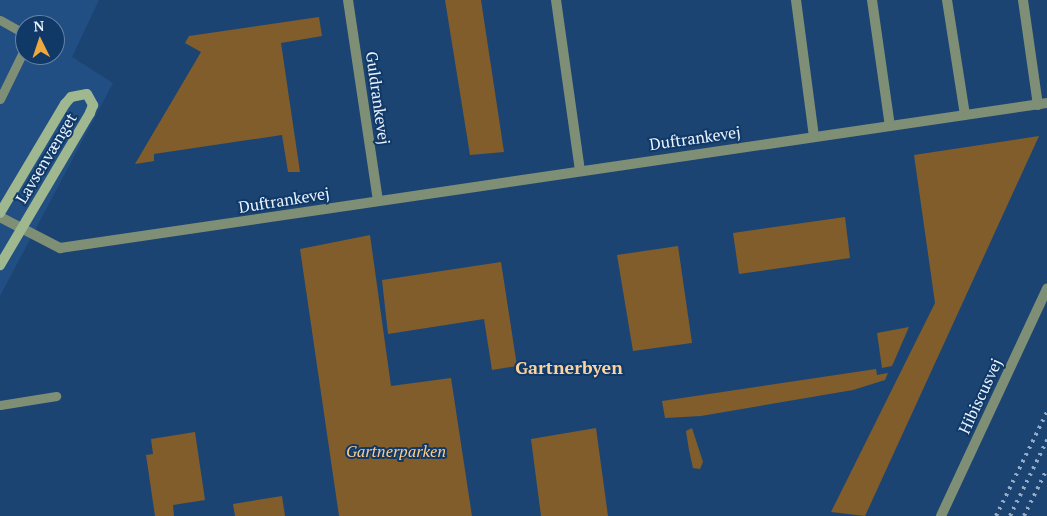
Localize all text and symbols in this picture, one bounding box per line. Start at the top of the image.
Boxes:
north arrow [15,15,65,65]
text: N [33,16,45,35]
street label: Guldrankevej [362,50,394,146]
street label: Lavsenvænget [12,109,80,207]
street label: Duftrankevej [648,122,742,154]
street label: Duftrankevej [237,183,331,217]
street label: Hibiscusvej [954,355,1006,437]
district label: Gartnerbyen [515,356,623,378]
park label: Gartnerparken [346,441,446,461]

